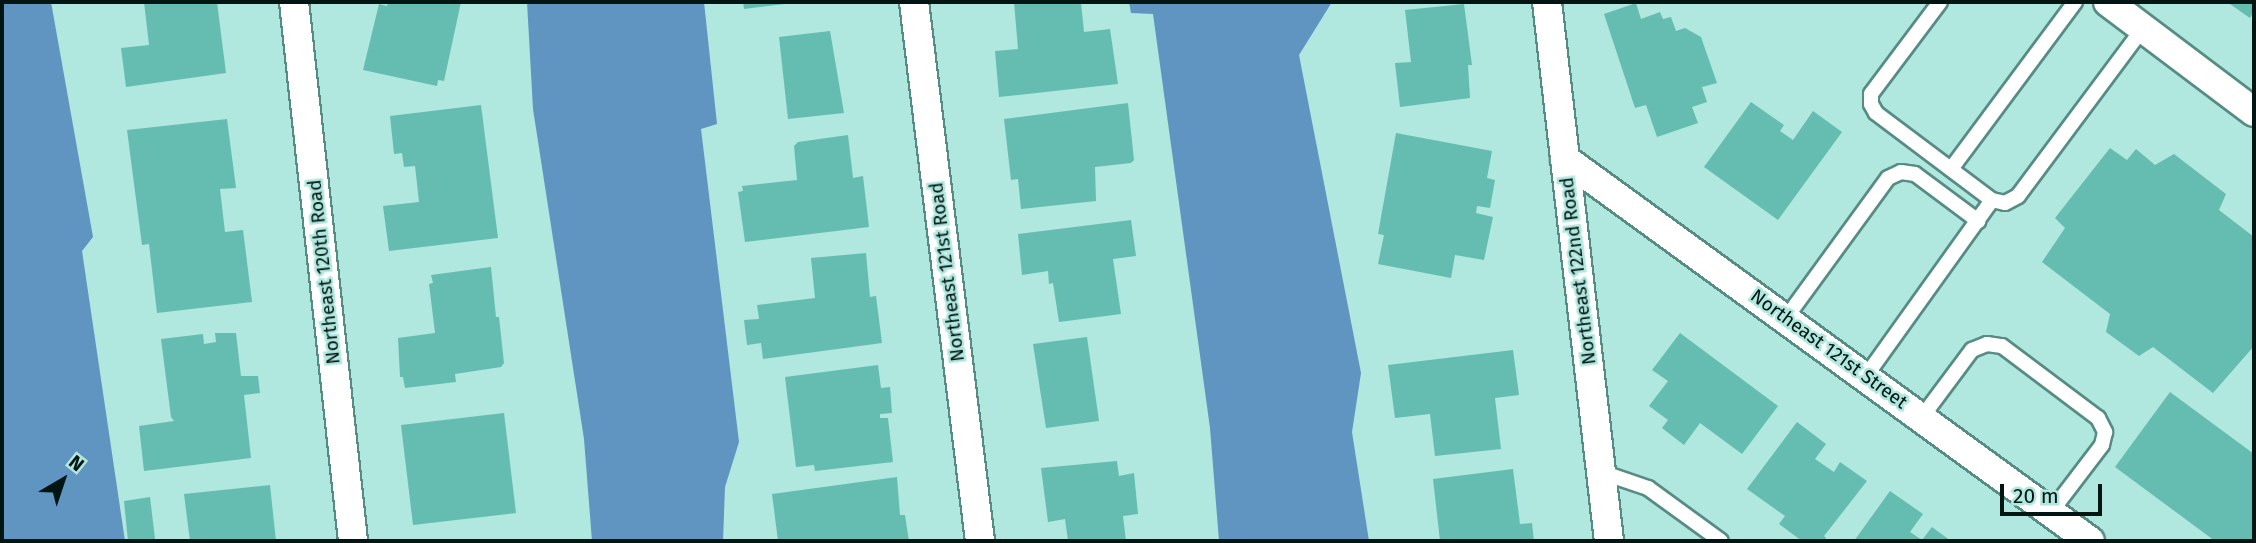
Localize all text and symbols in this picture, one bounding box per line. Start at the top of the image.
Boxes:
street label: Northeast 122nd Road [1555,176,1601,366]
street label: Northeast 120th Road [303,179,345,365]
street label: Northeast 121st Road [925,181,969,363]
street label: Northeast 121st Street [1746,284,1912,414]
north arrow [28,445,98,515]
text: N [64,450,89,476]
scale bar [2004,470,2106,514]
text: 20 m [2013,483,2059,509]

